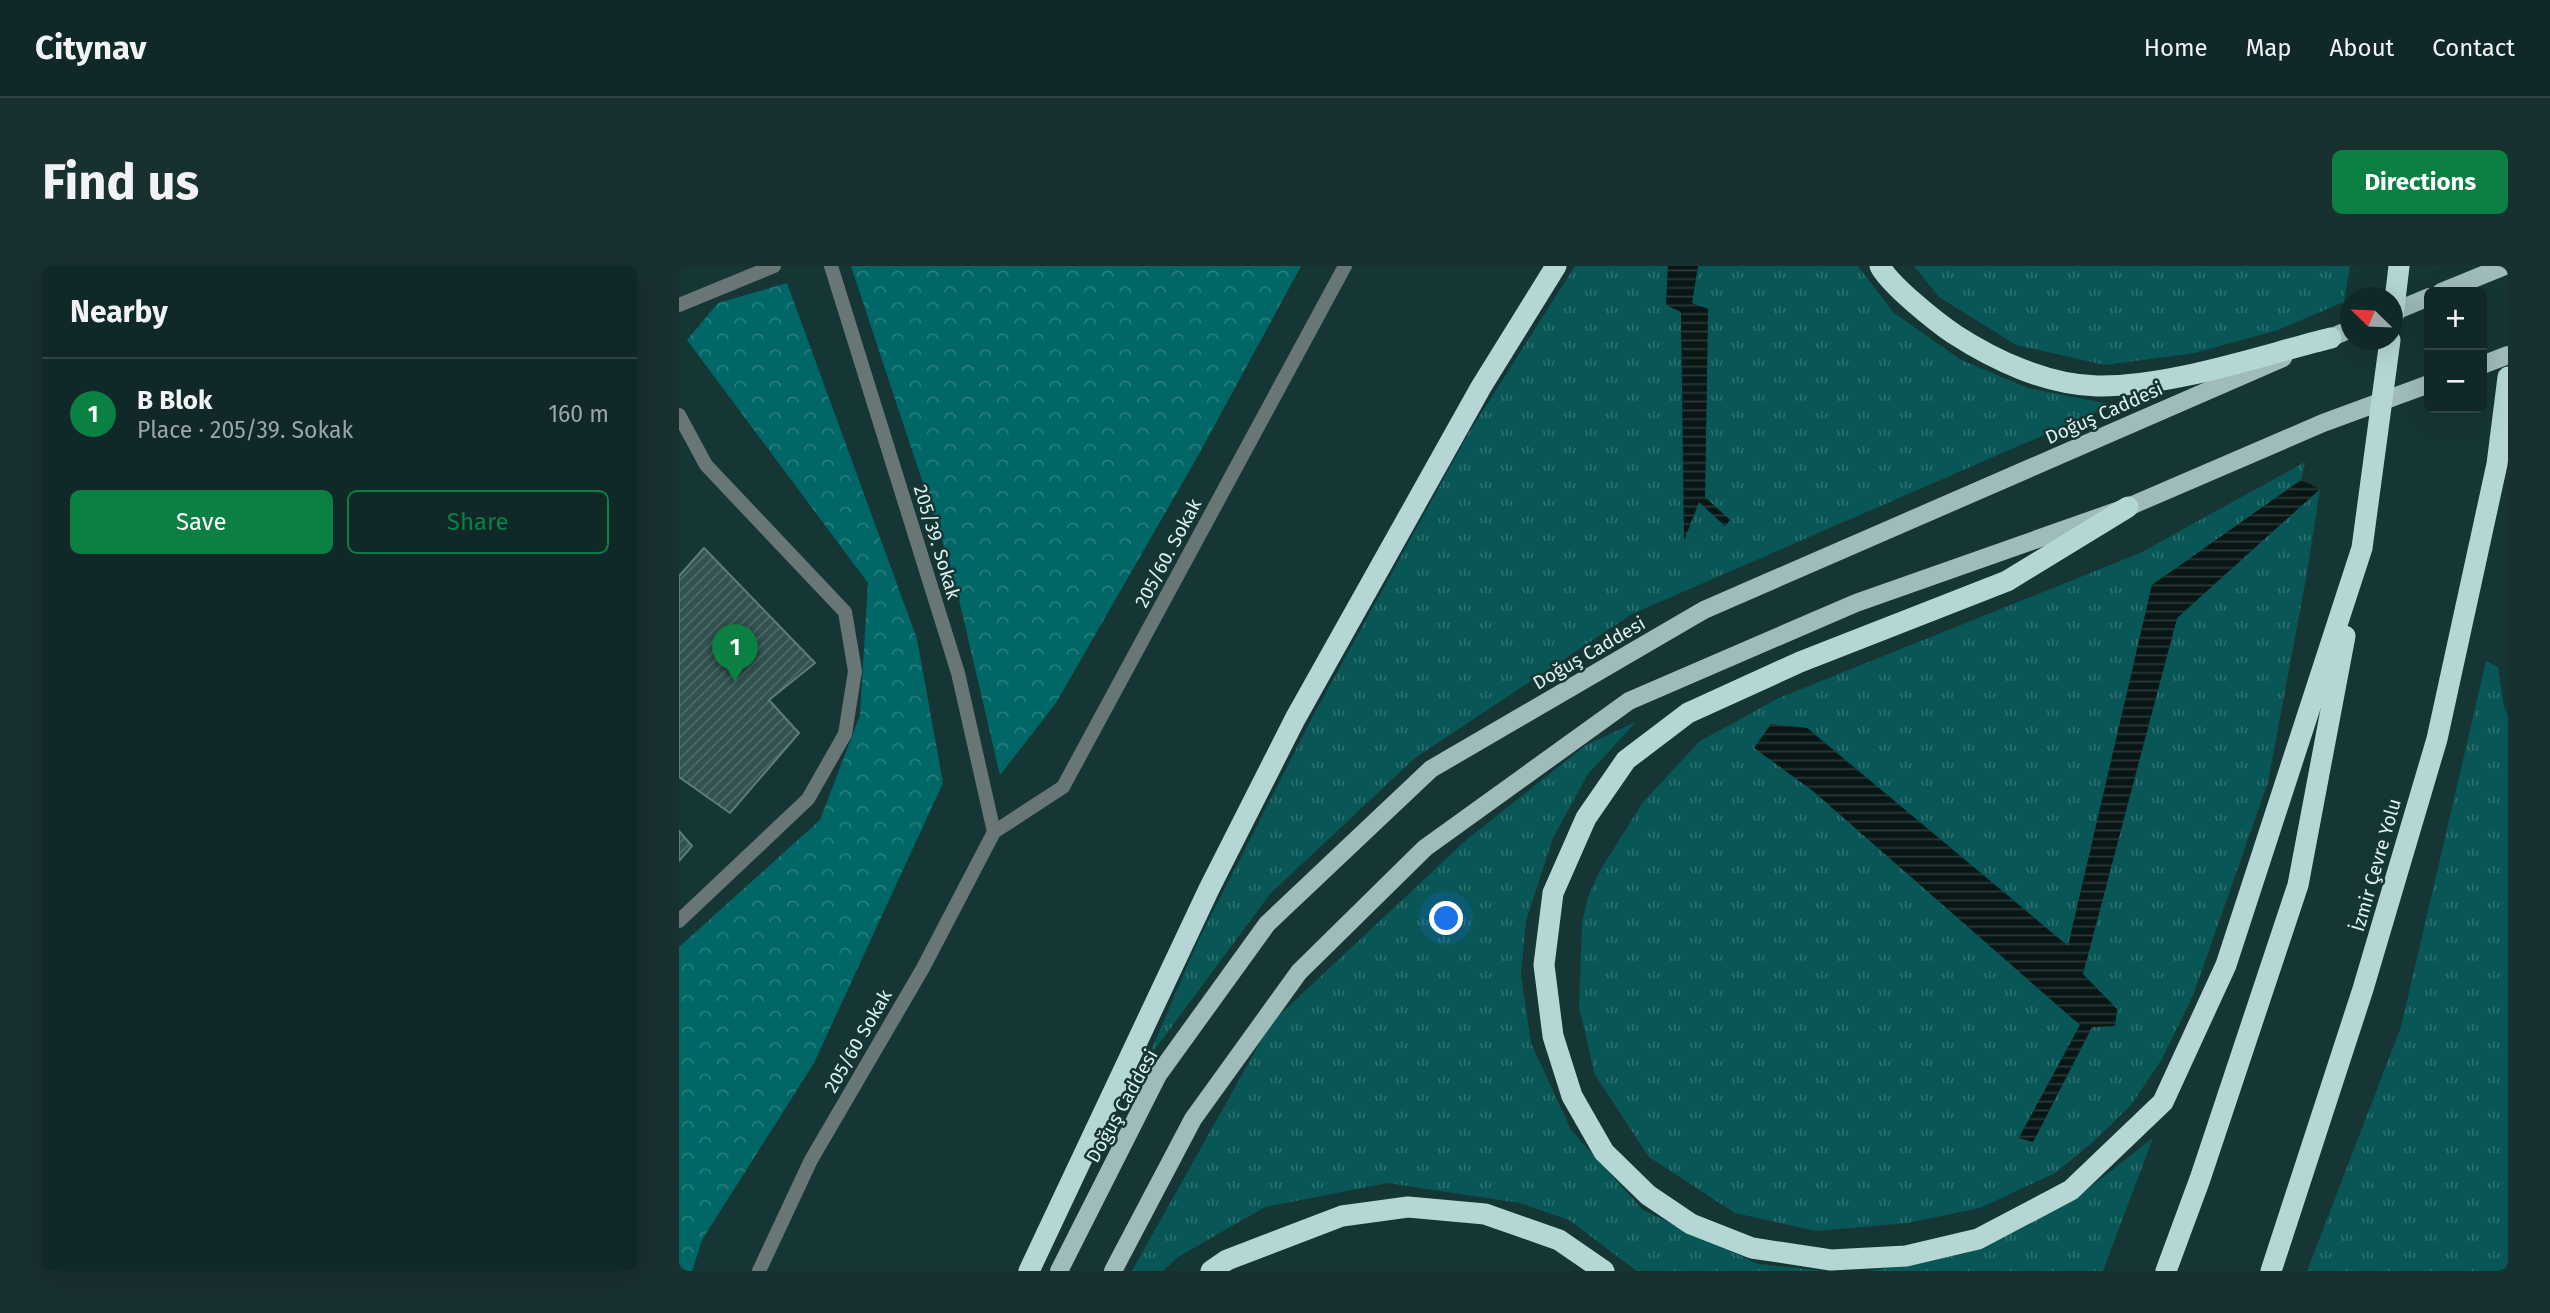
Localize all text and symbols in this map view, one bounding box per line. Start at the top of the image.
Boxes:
text: Citynav [35,28,147,68]
text: Home [2144,34,2208,62]
text: Map [2246,34,2292,62]
text: About [2330,34,2394,62]
text: Contact [2432,34,2515,62]
button: Directions [2332,150,2508,214]
text: Find us [42,153,199,212]
north arrow [2340,287,2403,350]
map controls [2424,287,2487,413]
button: + [2424,287,2487,350]
text: Nearby [70,294,168,330]
button: − [2424,350,2487,413]
street label: Doğuş Caddesi [2042,377,2166,449]
text: B Blok [137,385,212,416]
text: 1 [88,400,98,428]
text: 160 m [548,400,609,428]
text: Place · 205/39. Sokak [137,416,353,444]
street label: 205/39. Sokak [909,482,965,602]
button: Save [70,490,333,554]
button: Share [347,490,609,554]
street label: 205/60. Sokak [1130,495,1206,611]
street label: Doğuş Caddesi [1529,612,1649,694]
pin: 1 [712,624,758,682]
street label: İzmir Çevre Yolu [2346,796,2406,934]
your location [1429,901,1463,935]
street label: 205/60 Sokak [819,985,897,1097]
street label: Doğuş Caddesi [1081,1045,1163,1167]

